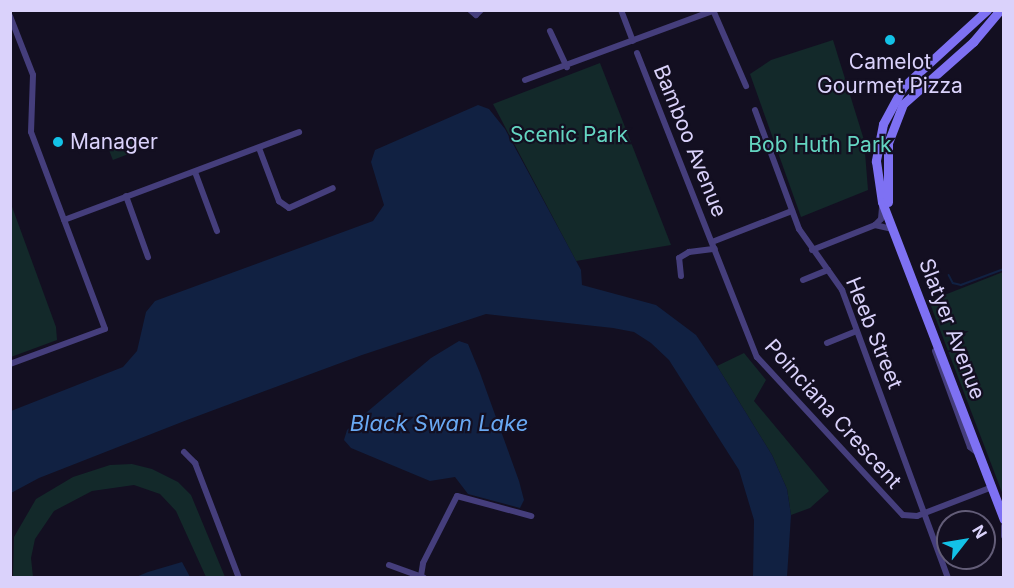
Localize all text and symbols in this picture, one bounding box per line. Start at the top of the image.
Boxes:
marker: Camelot Gourmet Pizza [883,33,897,47]
place label: Camelot Gourmet Pizza [817,49,963,99]
street label: Bamboo Avenue [648,61,732,221]
park label: Scenic Park [510,122,628,148]
place label: Manager [70,129,158,155]
park label: Bob Huth Park [748,132,892,158]
marker: Manager [51,135,65,149]
street label: Slatyer Avenue [914,255,990,403]
street label: Heeb Street [840,274,908,392]
street label: Poinciana Crescent [759,334,907,494]
water label: Black Swan Lake [350,411,528,437]
north arrow [936,510,996,570]
text: N [968,521,991,542]

